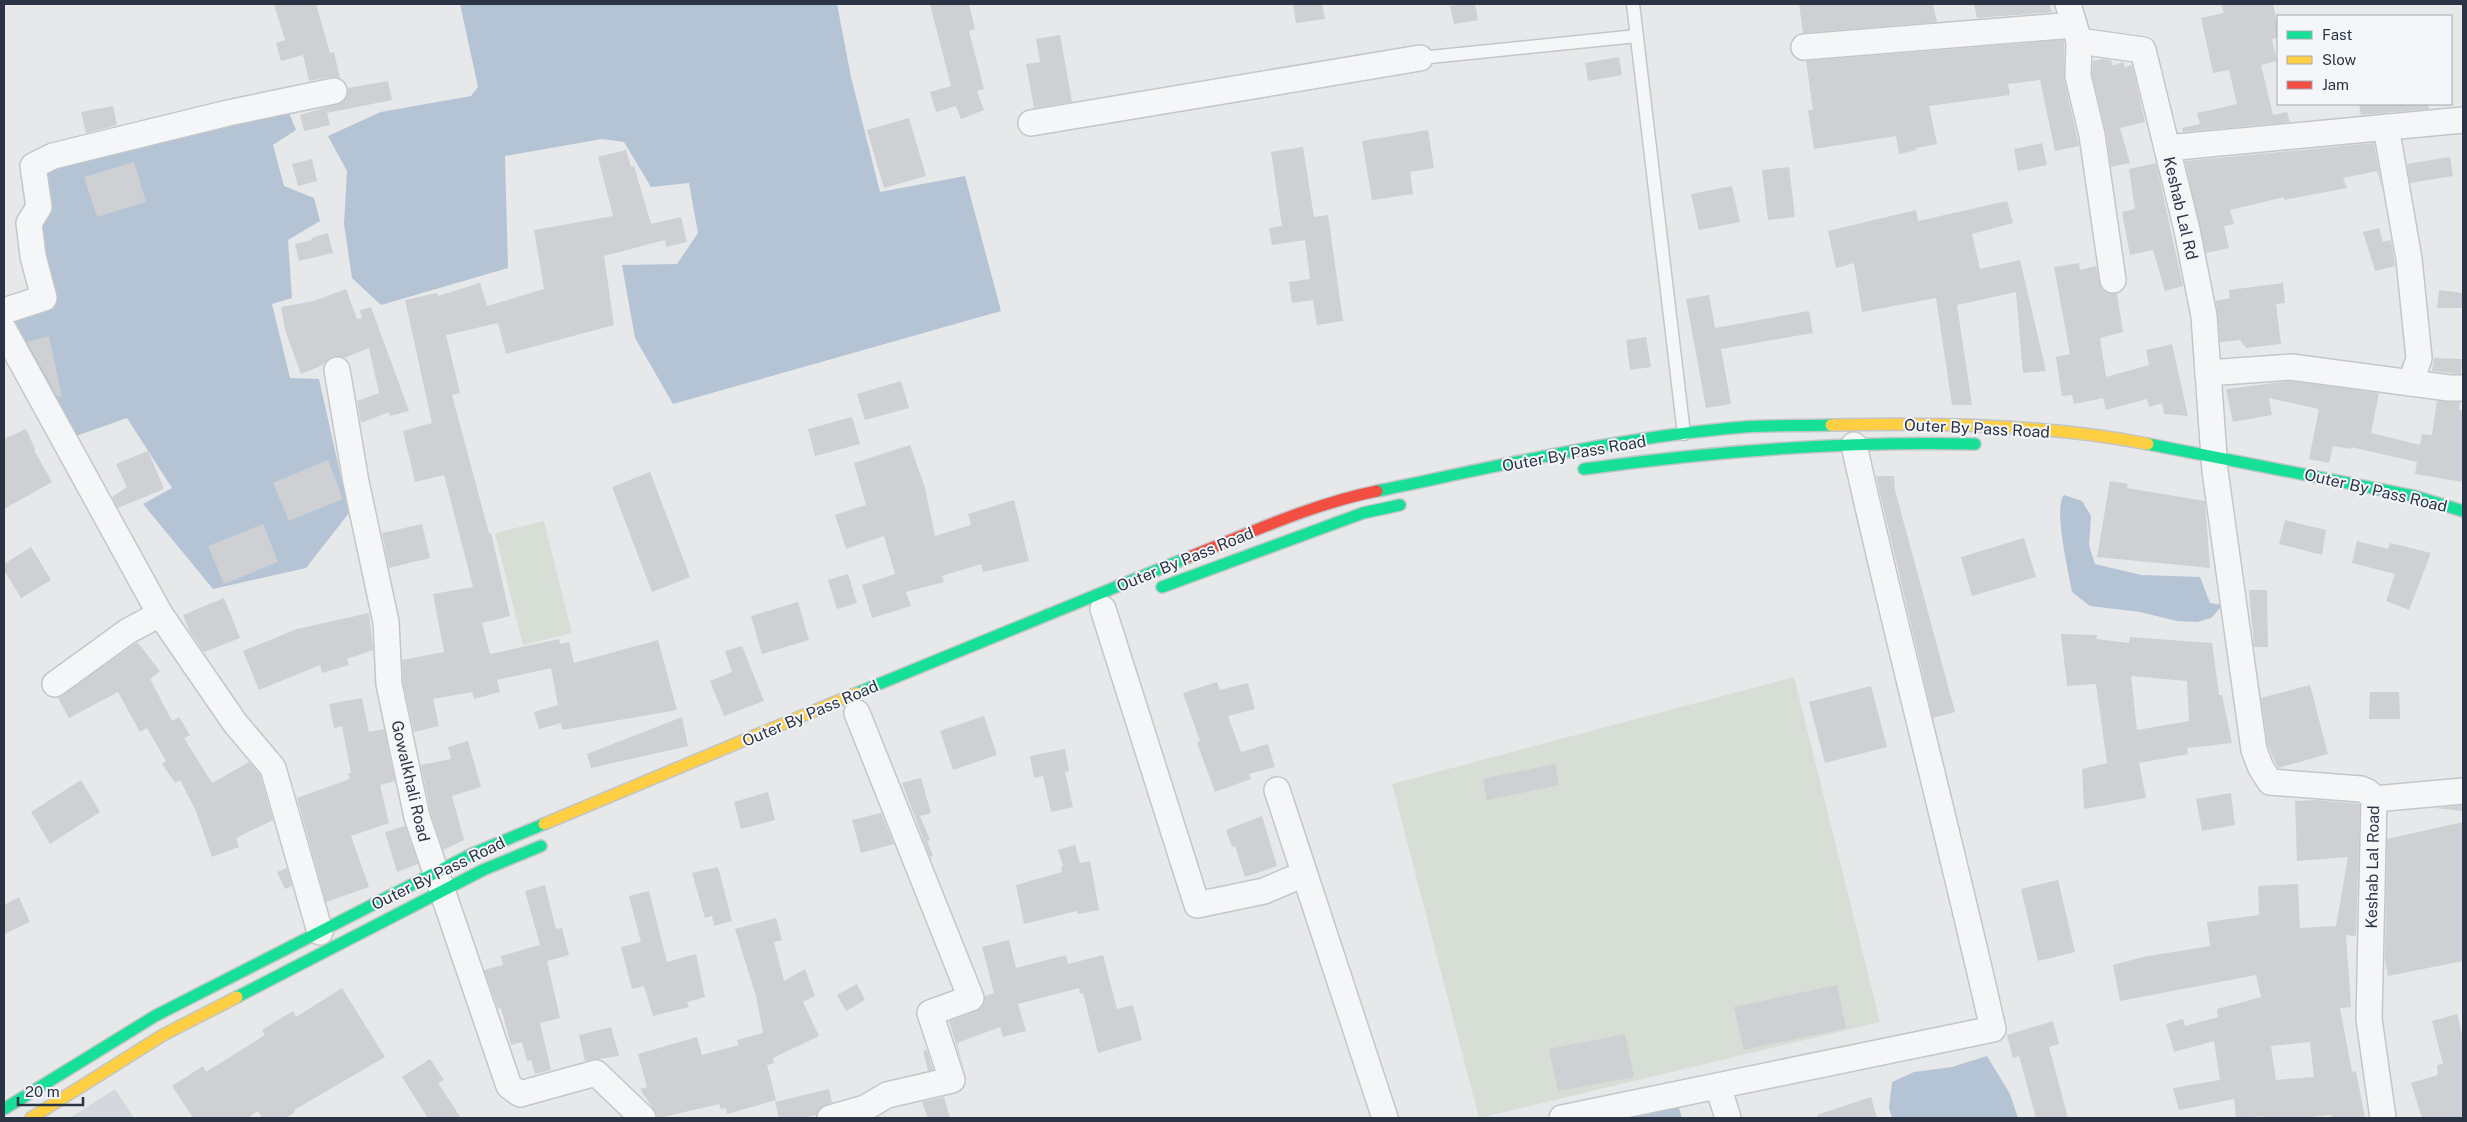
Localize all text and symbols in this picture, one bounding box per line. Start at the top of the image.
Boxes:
legend [2277,15,2452,105]
text: Fast [2322,26,2352,43]
text: Slow [2322,51,2357,68]
text: Jam [2322,76,2349,93]
street label: Keshab Lal Rd [2159,155,2202,262]
street label: Outer By Pass Road [1904,415,2050,442]
street label: Outer By Pass Road [1501,431,1648,476]
street label: Outer By Pass Road [2303,465,2449,516]
street label: Outer By Pass Road [1114,523,1256,596]
street label: Outer By Pass Road [739,676,881,751]
street label: Gowalkhali Road [387,719,434,844]
street label: Keshab Lal Road [2362,805,2383,929]
street label: Outer By Pass Road [368,833,508,914]
scale bar [18,1074,82,1106]
text: 20 m [25,1083,60,1100]

